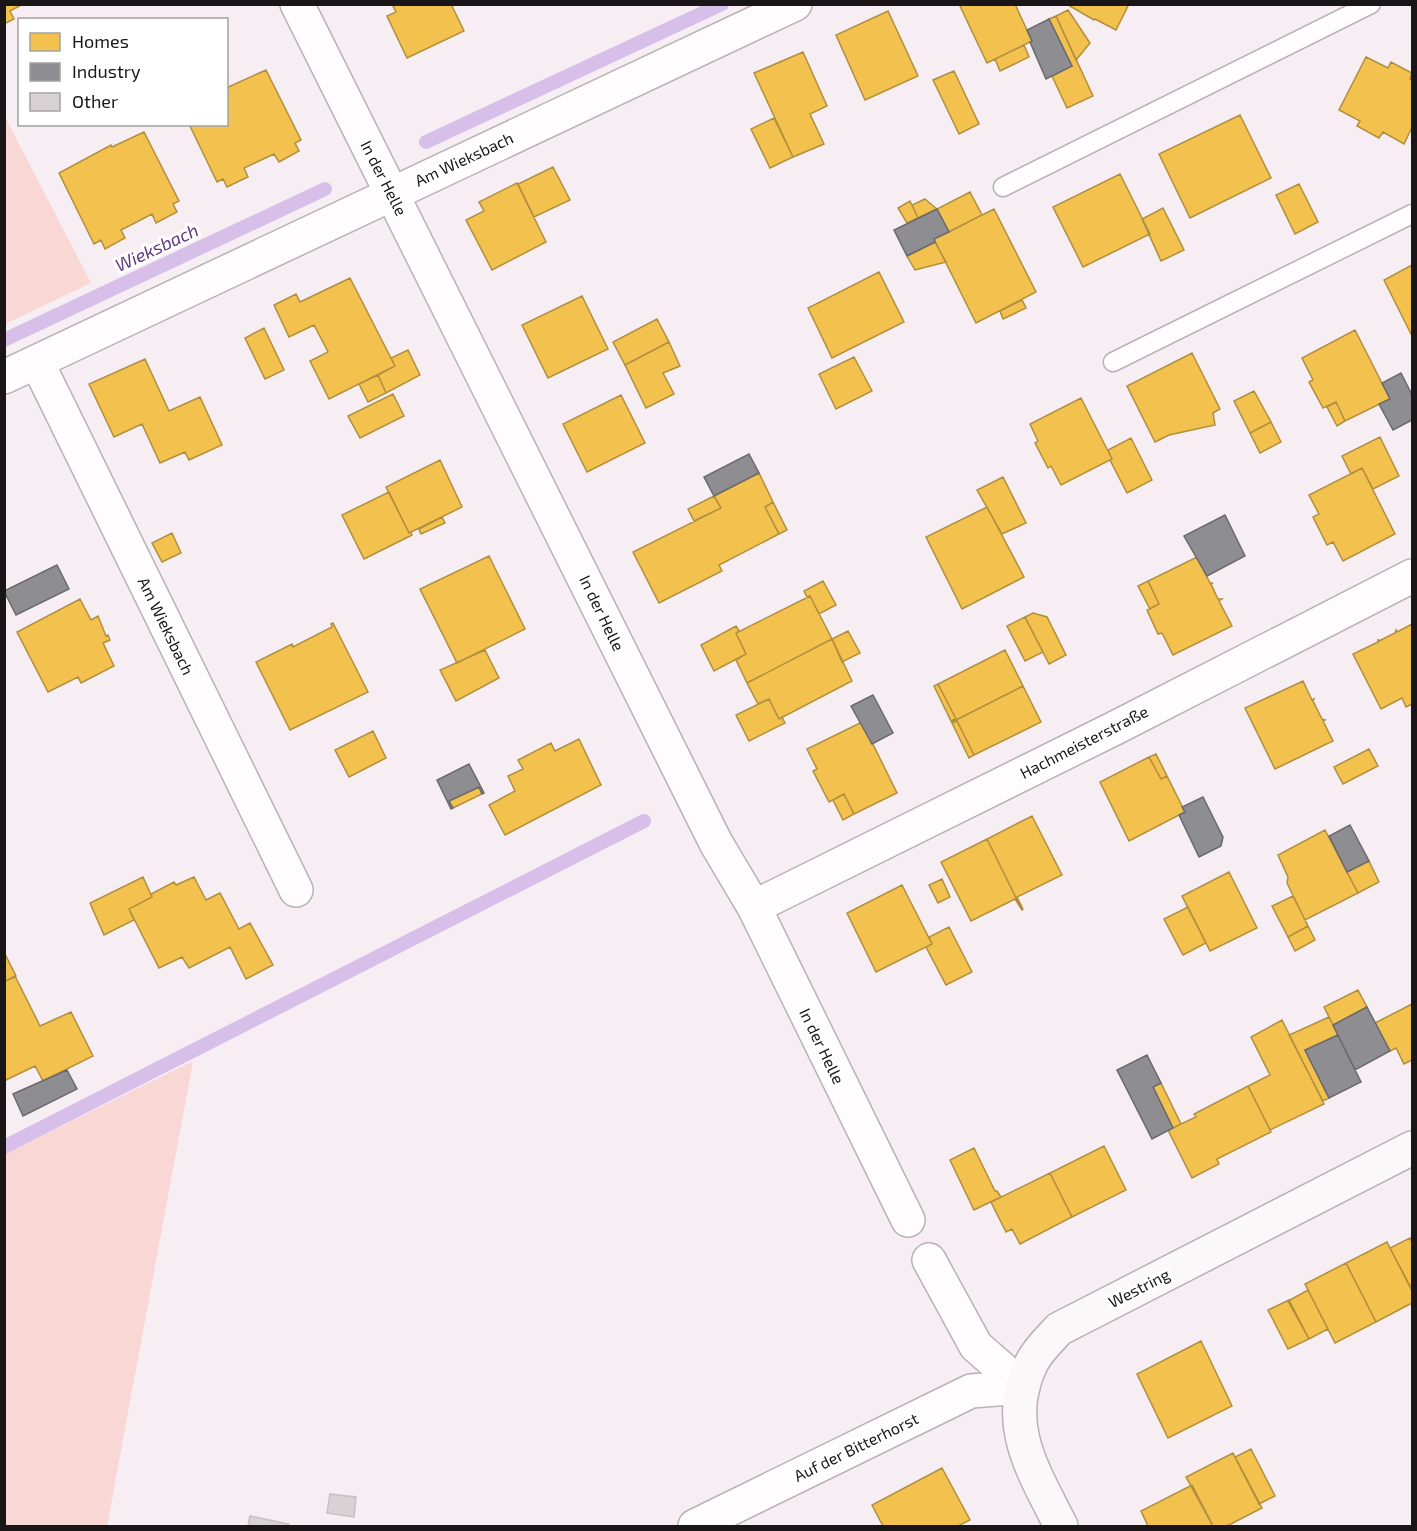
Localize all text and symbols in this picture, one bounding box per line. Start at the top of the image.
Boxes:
legend [18,18,228,126]
text: Homes [72,30,129,52]
text: Industry [72,60,141,82]
text: Other [72,90,118,112]
street label: Am Wieksbach [412,127,516,190]
street label: In der Helle [357,137,411,219]
water label: Wieksbach [111,218,202,276]
street label: In der Helle [576,572,629,654]
street label: Am Wieksbach [135,574,198,678]
street label: Hachmeisterstraße [1017,701,1151,782]
street label: In der Helle [796,1005,849,1087]
street label: Westring [1105,1264,1173,1311]
street label: Auf der Bitterhorst [791,1408,921,1485]

